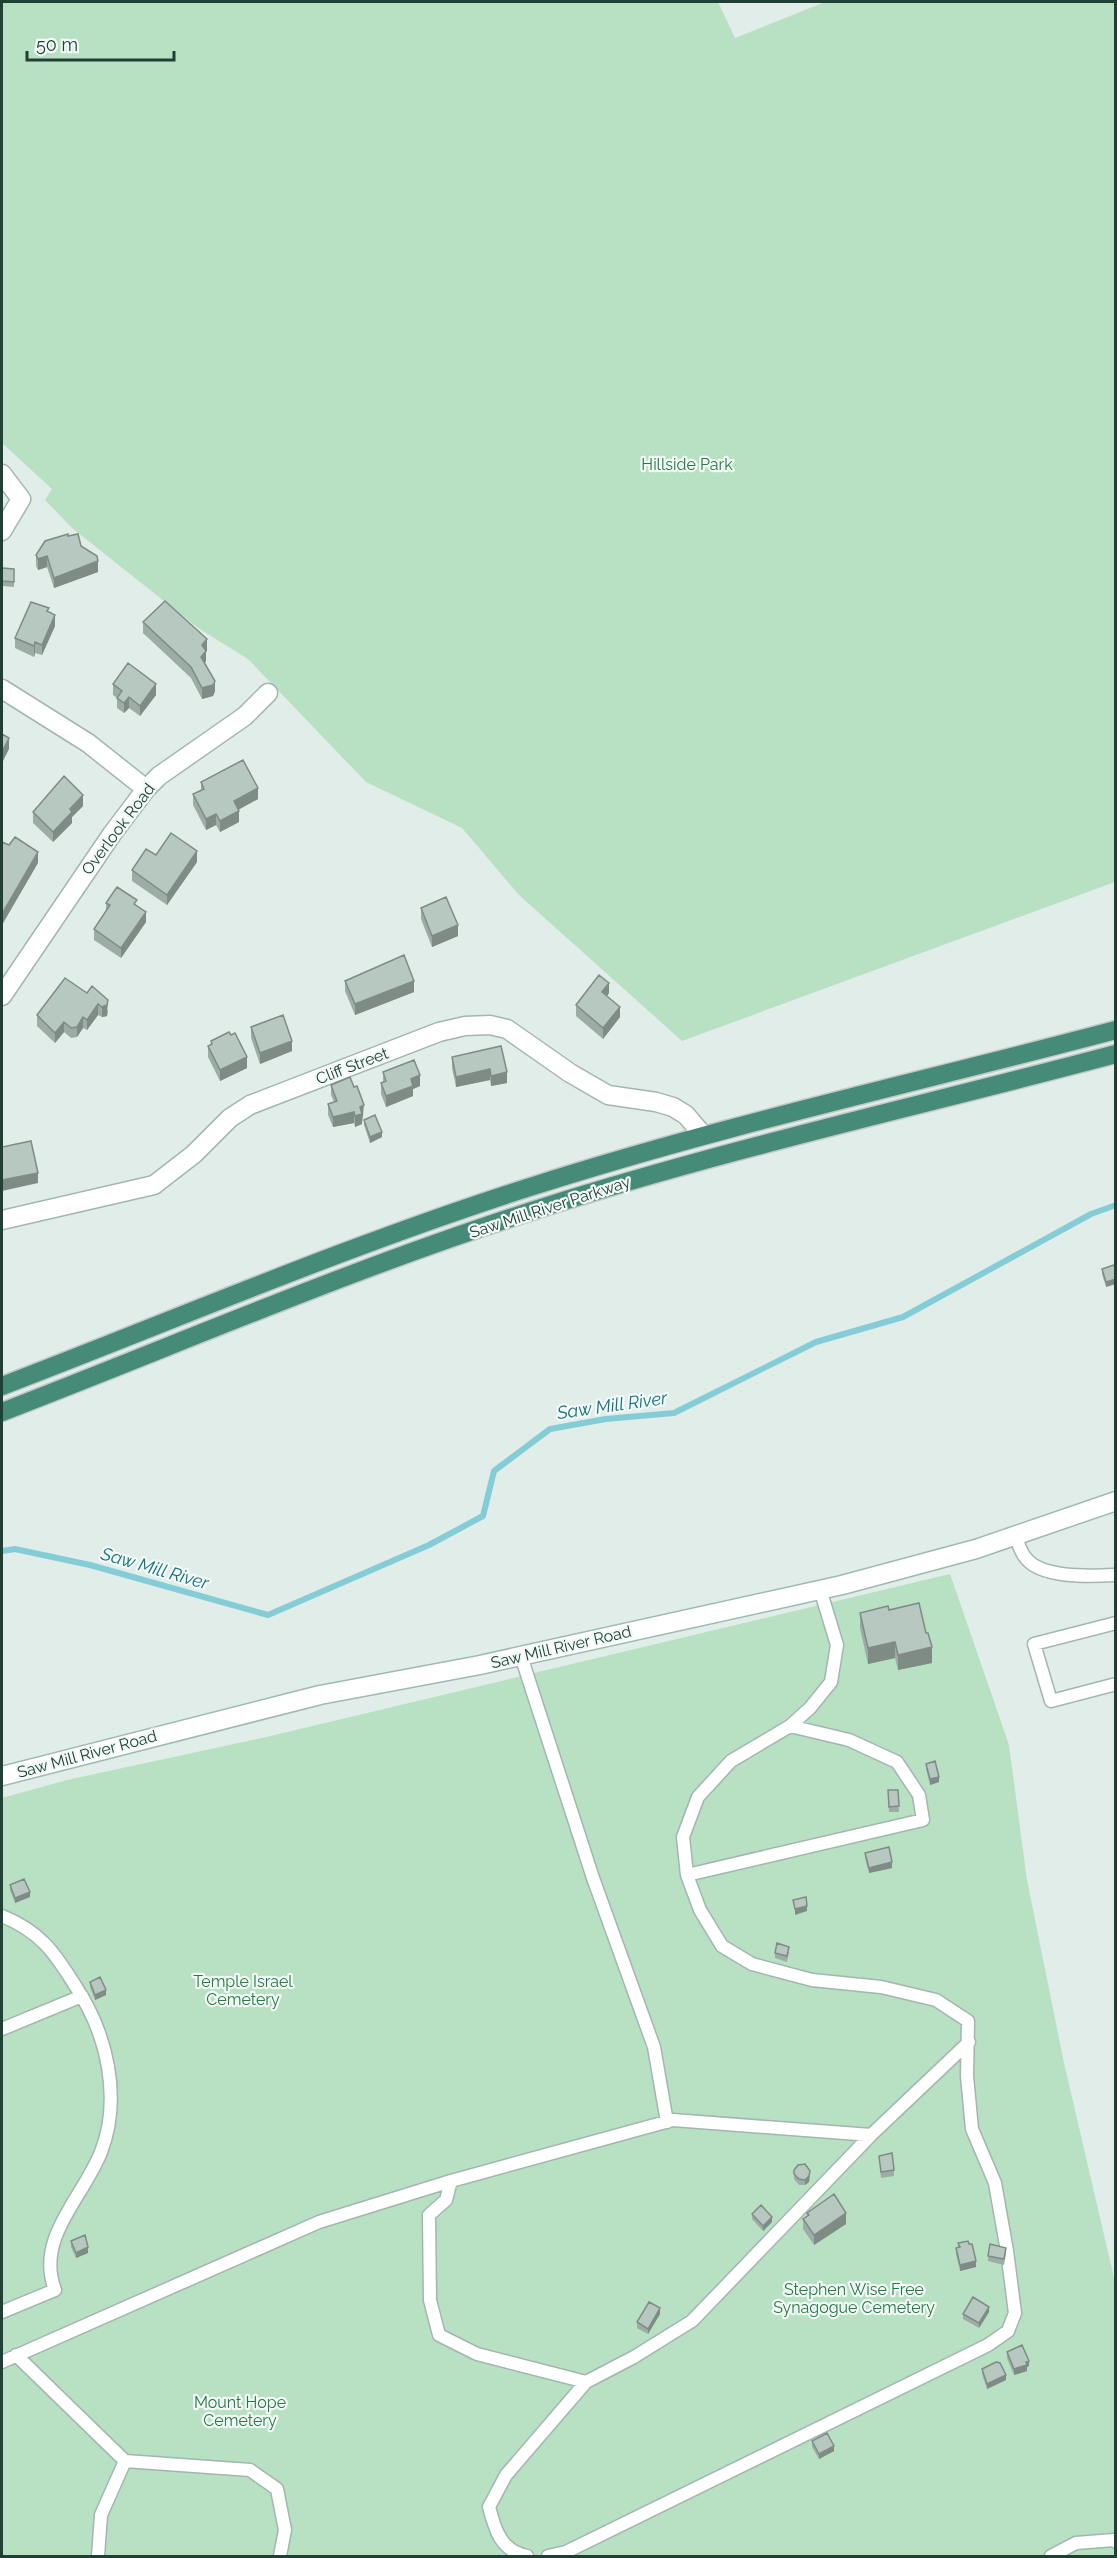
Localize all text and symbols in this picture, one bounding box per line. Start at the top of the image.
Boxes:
scale bar [27,24,174,62]
text: 50 m [36,34,78,55]
park label: Hillside Park [641,455,733,474]
street label: Overlook Road [77,779,159,878]
street label: Cliff Street [313,1043,392,1089]
street label: Saw Mill River Parkway [467,1172,633,1242]
water label: Saw Mill River [555,1387,669,1423]
water label: Saw Mill River [98,1542,212,1594]
street label: Saw Mill River Road [489,1622,633,1672]
street label: Saw Mill River Road [15,1726,159,1782]
park label: Temple Israel Cemetery [193,1972,293,2009]
park label: Stephen Wise Free Synagogue Cemetery [773,2280,935,2317]
park label: Mount Hope Cemetery [194,2393,286,2430]

